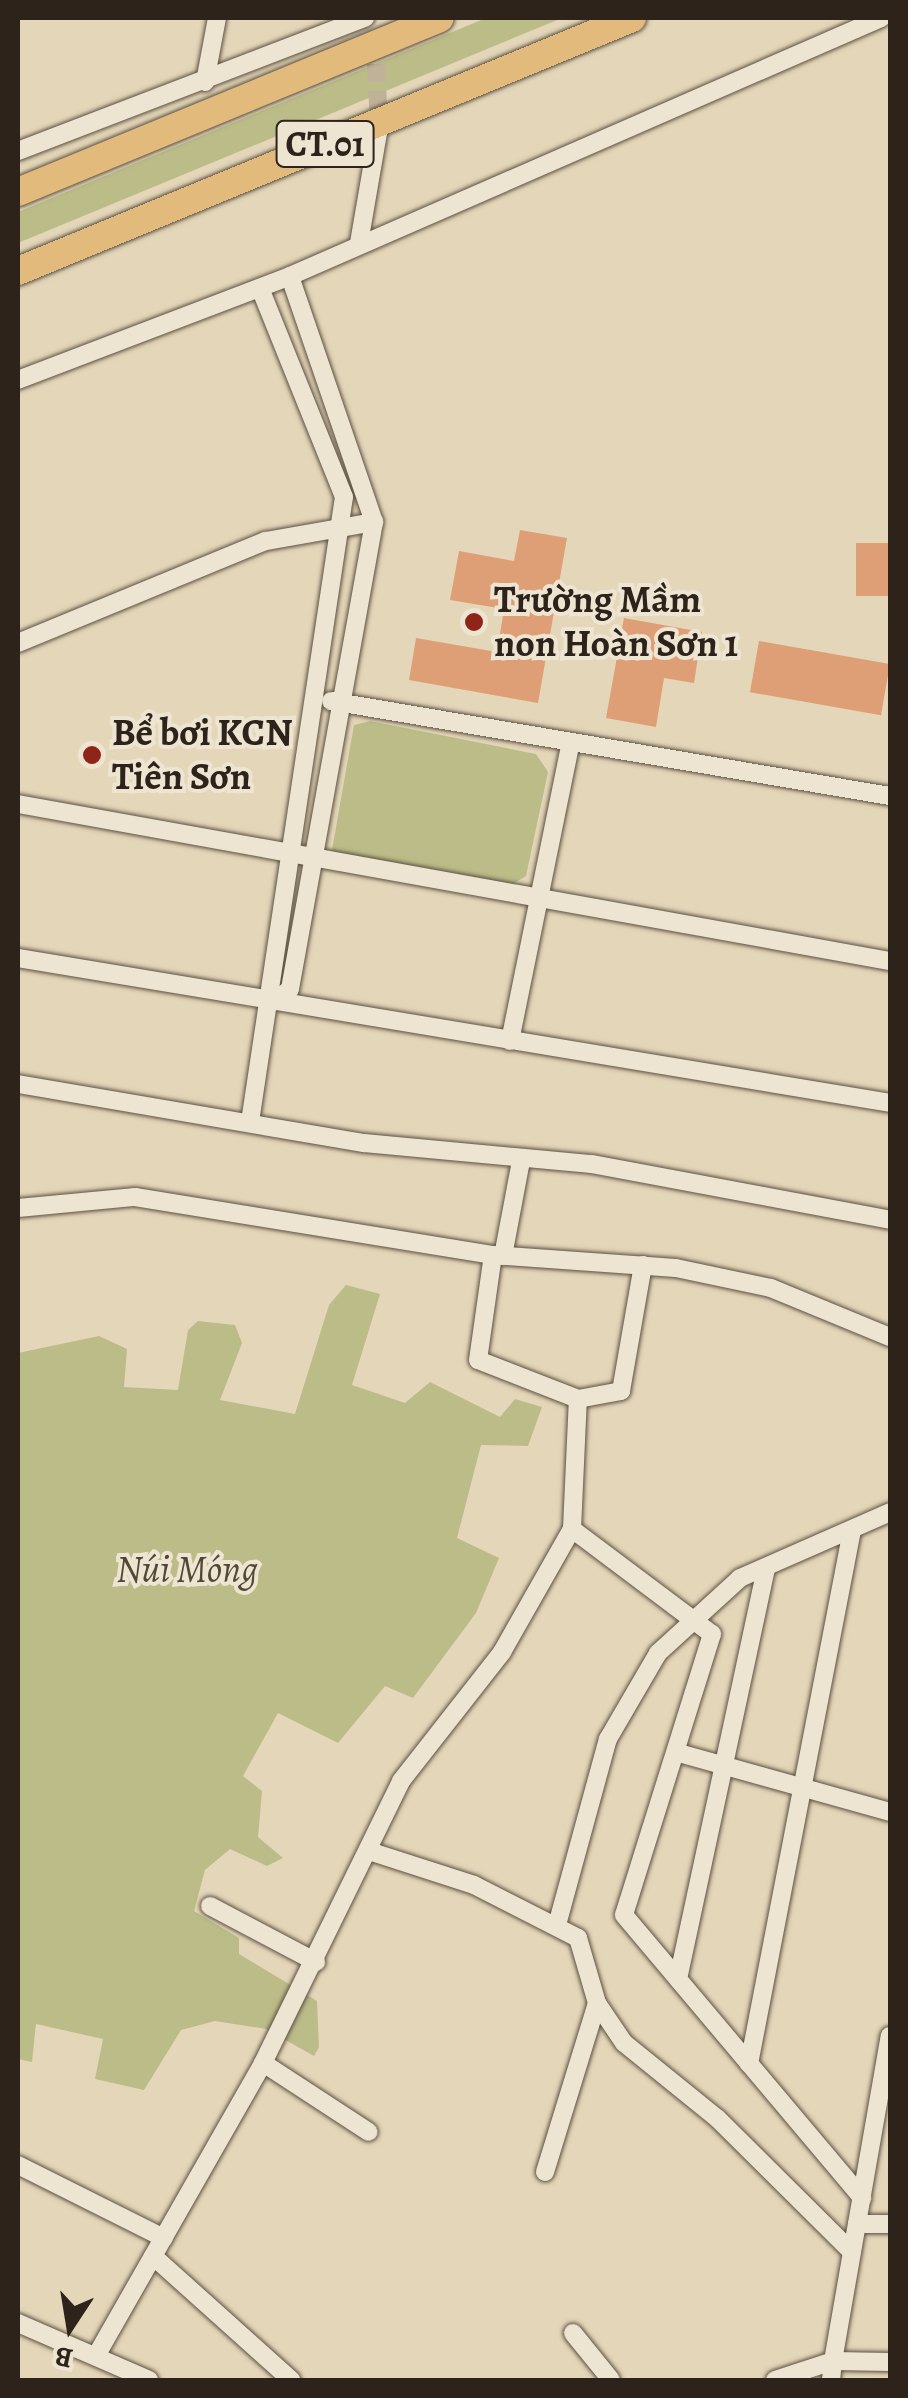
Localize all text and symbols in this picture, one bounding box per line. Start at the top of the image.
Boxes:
road number: CT.01 [275,114,375,174]
place label: Trường Mầm non Hoàn Sơn 1 [494,577,738,666]
marker: Trường Mầm non Hoàn Sơn 1 [463,611,485,633]
place label: Bể bơi KCN Tiên Sơn [112,710,293,799]
marker: Bể bơi KCN Tiên Sơn [81,744,103,766]
park label: Núi Móng [116,1547,258,1593]
north arrow [20,2278,120,2378]
text: B [51,2337,76,2378]

